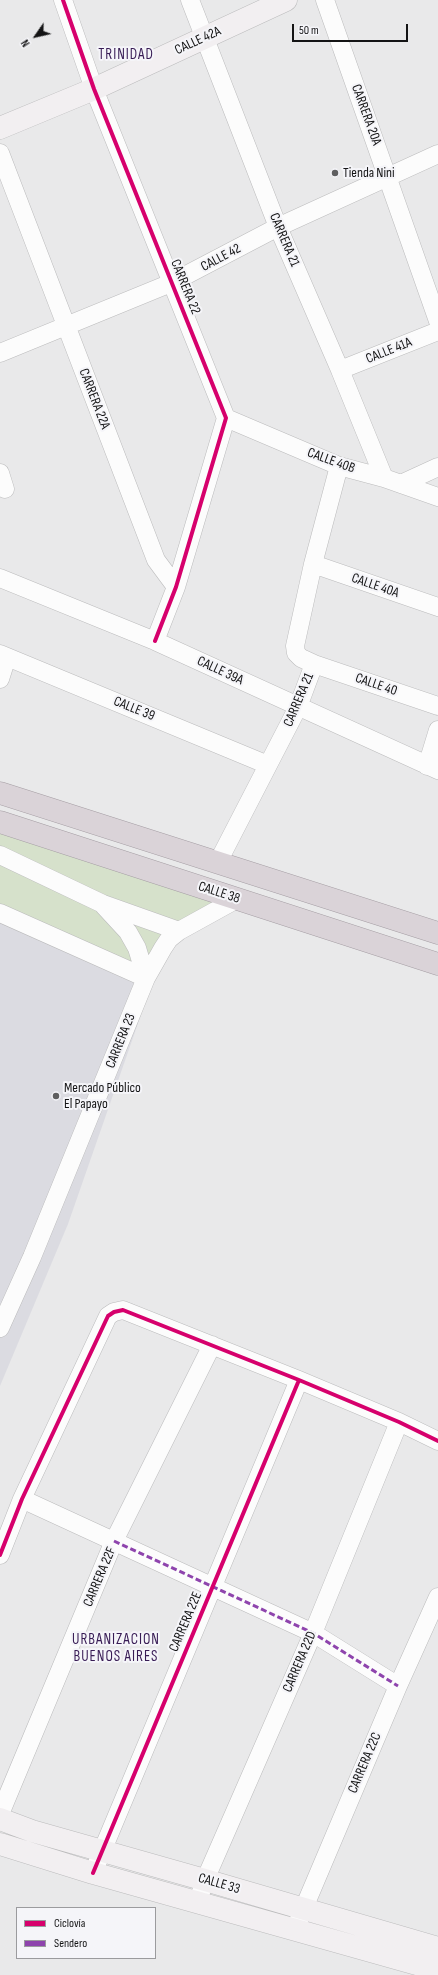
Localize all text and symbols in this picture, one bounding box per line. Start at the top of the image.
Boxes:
north arrow [16,16,56,56]
scale bar [294,16,410,42]
street label: CALLE 42A [172,23,224,59]
text: 50 m [299,23,319,38]
text: N [19,37,33,49]
district label: TRINIDAD [98,46,154,64]
street label: CARRERA 20A [347,82,385,148]
place label: Tienda Nini [343,165,395,181]
marker: Tienda Nini [330,168,340,178]
street label: CARRERA 21 [265,211,303,269]
street label: CALLE 42 [198,241,244,275]
street label: CARRERA 22 [166,257,204,317]
street label: CALLE 41A [364,334,414,368]
street label: CARRERA 22A [75,366,113,432]
street label: CALLE 40B [305,445,357,477]
street label: CALLE 40A [349,570,401,602]
street label: CALLE 39A [194,653,246,689]
street label: CALLE 40 [353,670,399,700]
street label: CARRERA 21 [280,671,318,729]
street label: CALLE 39 [111,693,157,725]
street label: CALLE 38 [196,878,242,908]
street label: CARRERA 23 [102,1011,140,1071]
place label: Mercado Público El Papayo [64,1080,141,1112]
marker: Mercado Público El Papayo [51,1091,61,1101]
street label: CARRERA 22F [80,1545,120,1609]
street label: CARRERA 22E [166,1590,206,1654]
street label: CARRERA 22D [280,1629,320,1695]
district label: URBANIZACION BUENOS AIRES [72,1631,160,1666]
street label: CARRERA 22C [345,1730,385,1796]
street label: CALLE 33 [196,1870,242,1898]
legend [16,1907,156,1959]
text: Ciclovía [54,1916,85,1931]
text: Sendero [54,1936,87,1951]

